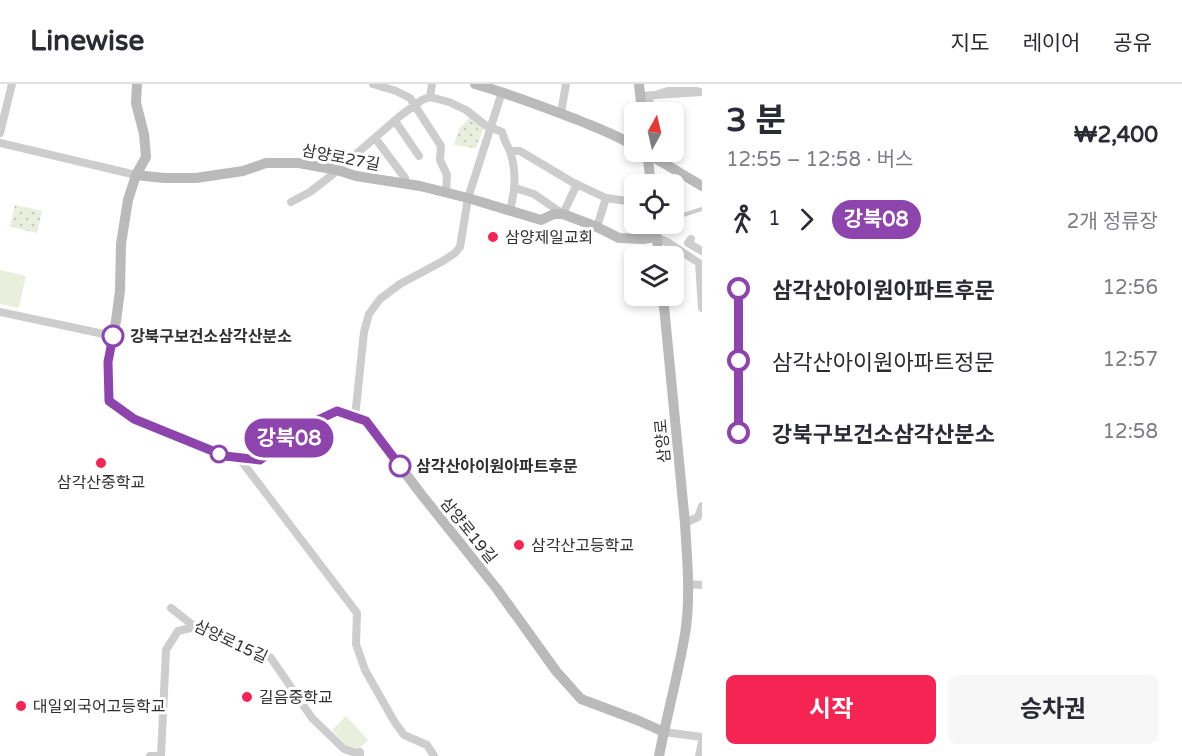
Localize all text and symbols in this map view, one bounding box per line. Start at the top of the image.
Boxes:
text: Linewise [30,24,144,58]
text: 지도 [951,31,989,56]
text: 레이어 [1022,31,1080,56]
text: 공유 [1113,31,1152,56]
text: 3 분 [726,101,786,140]
north arrow [624,102,684,162]
map controls [624,102,684,306]
text: ₩2,400 [1074,122,1158,148]
street label: 삼양로27길 [300,141,381,175]
text: 12:55 – 12:58 · 버스 [726,148,913,172]
button: locate [624,174,684,234]
icon: walk [726,203,759,236]
icon: forward [790,203,823,236]
text: 1 [768,207,781,231]
text: 강북08 [844,207,909,232]
text: 2개 정류장 [1067,210,1158,234]
place label: 삼양제일교회 [505,228,593,248]
marker: 삼양제일교회 [486,230,500,244]
button: layers [624,246,684,306]
text: 12:56 [1103,276,1158,300]
text: 삼각산아이원아파트후문 [772,278,995,304]
marker: 강북구보건소삼각산분소 [102,325,124,347]
place label: 강북구보건소삼각산분소 [130,327,292,347]
text: 12:57 [1103,348,1158,372]
text: 삼각산아이원아파트정문 [772,350,995,376]
line badge: 강북08 [247,418,331,458]
street label: 삼양로 [651,418,675,464]
text: 12:58 [1103,420,1158,444]
text: 강북구보건소삼각산분소 [772,422,995,448]
text: 강북08 [256,426,322,451]
unlabelled marker [210,445,228,463]
marker: 삼각산아이원아파트후문 [389,455,411,477]
marker: 삼각산중학교 [94,456,108,470]
place label: 삼각산아이원아파트후문 [416,457,578,477]
place label: 삼각산중학교 [57,473,145,493]
street label: 삼양로19길 [436,494,501,568]
place label: 삼각산고등학교 [531,536,634,556]
marker: 삼각산고등학교 [512,538,526,552]
street label: 삼양로15길 [191,616,271,668]
button: 시작 [726,675,936,744]
button: 승차권 [948,675,1158,744]
place label: 길음중학교 [259,688,333,708]
marker: 길음중학교 [240,690,254,704]
place label: 대일외국어고등학교 [33,697,165,717]
marker: 대일외국어고등학교 [14,699,28,713]

